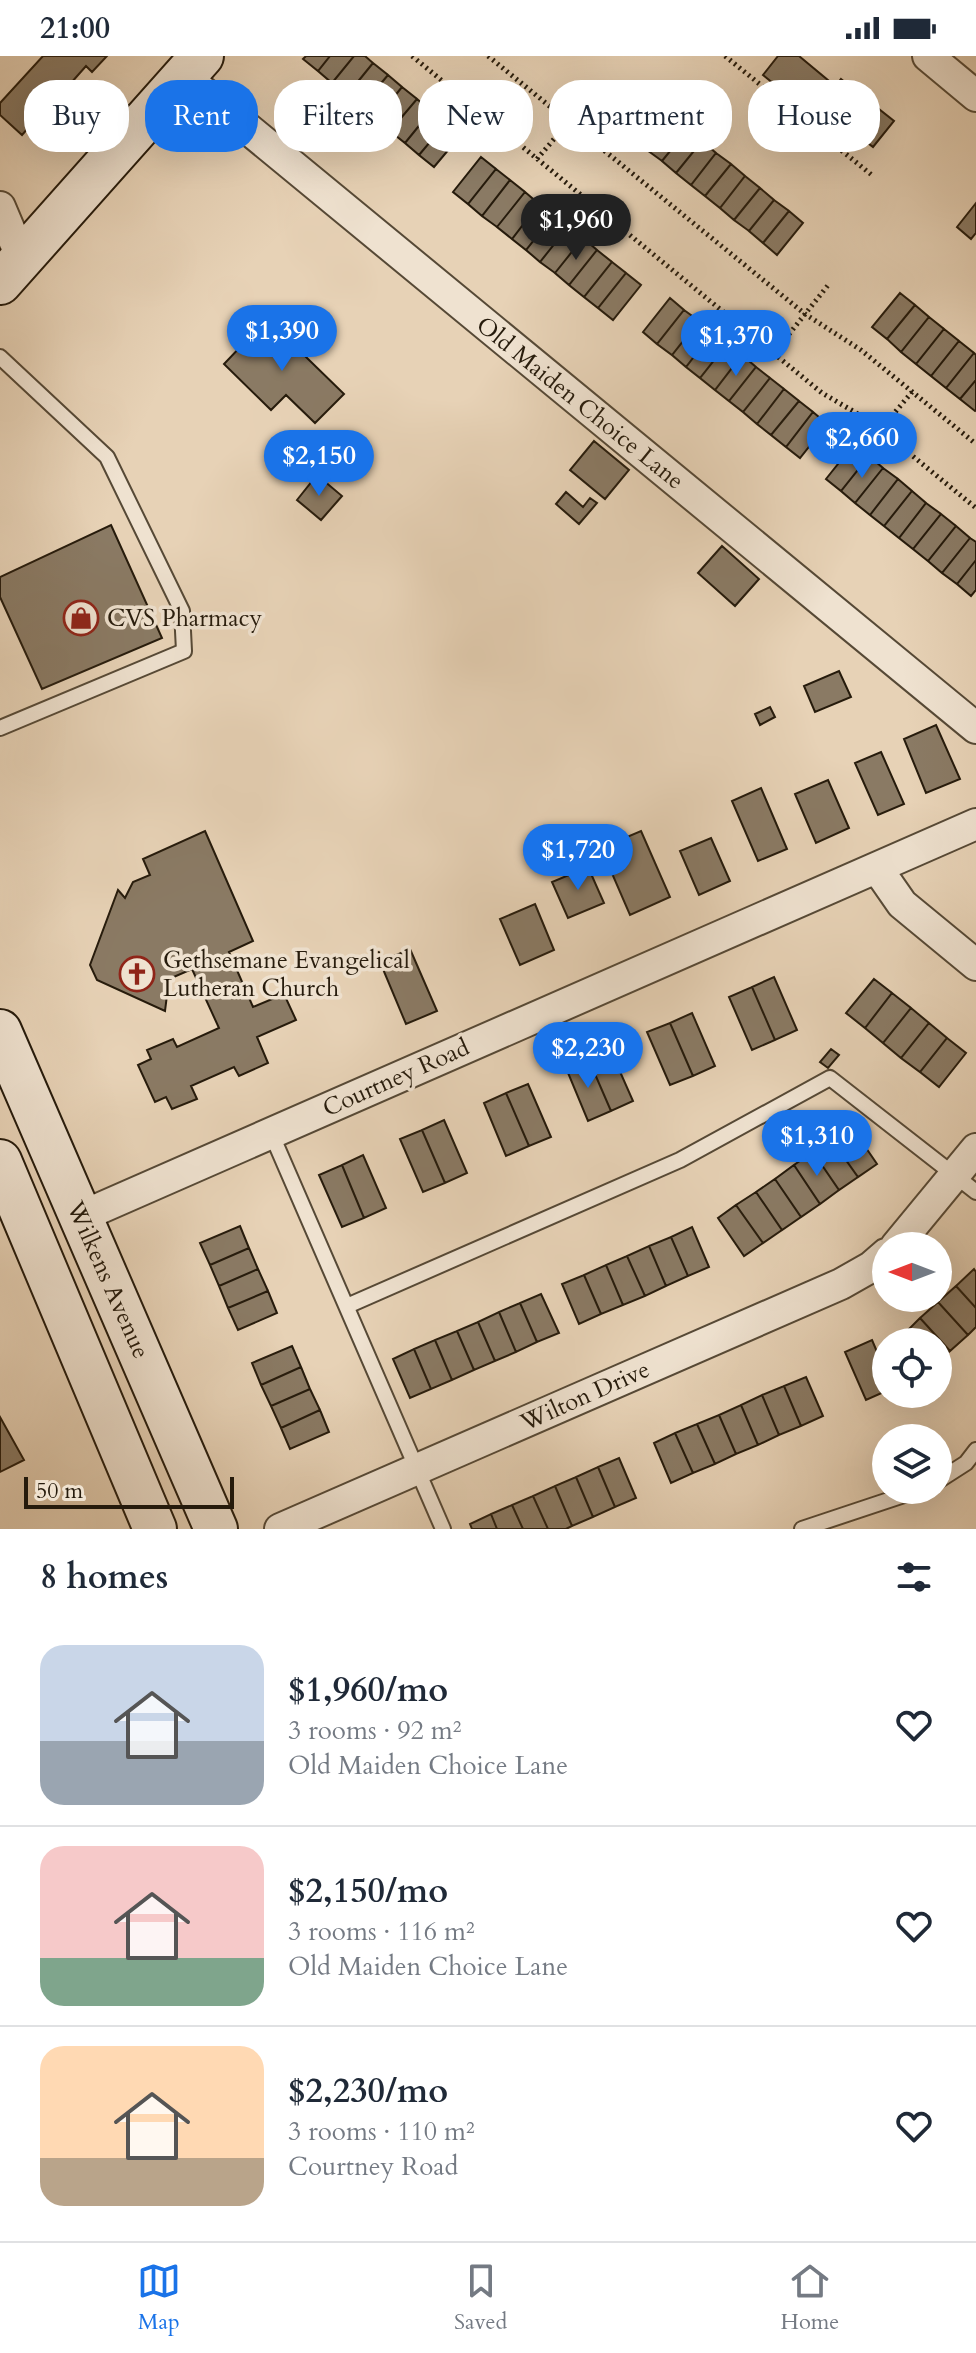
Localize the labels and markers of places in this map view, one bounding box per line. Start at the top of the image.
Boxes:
pin: $1,960 [511,194,641,262]
pin: $1,390 [217,305,347,373]
pin: $1,370 [671,310,801,378]
pin: $2,660 [797,412,927,480]
pin: $2,150 [254,430,384,498]
shop icon: CVS Pharmacy [62,599,100,637]
place label: CVS Pharmacy [107,602,263,635]
pin: $1,720 [513,824,643,892]
place label: Gethsemane Evangelical Lutheran Church [163,944,410,1005]
church icon: Gethsemane Evangelical Lutheran Church [118,955,156,993]
pin: $2,230 [523,1022,653,1090]
pin: $1,310 [752,1110,882,1178]

